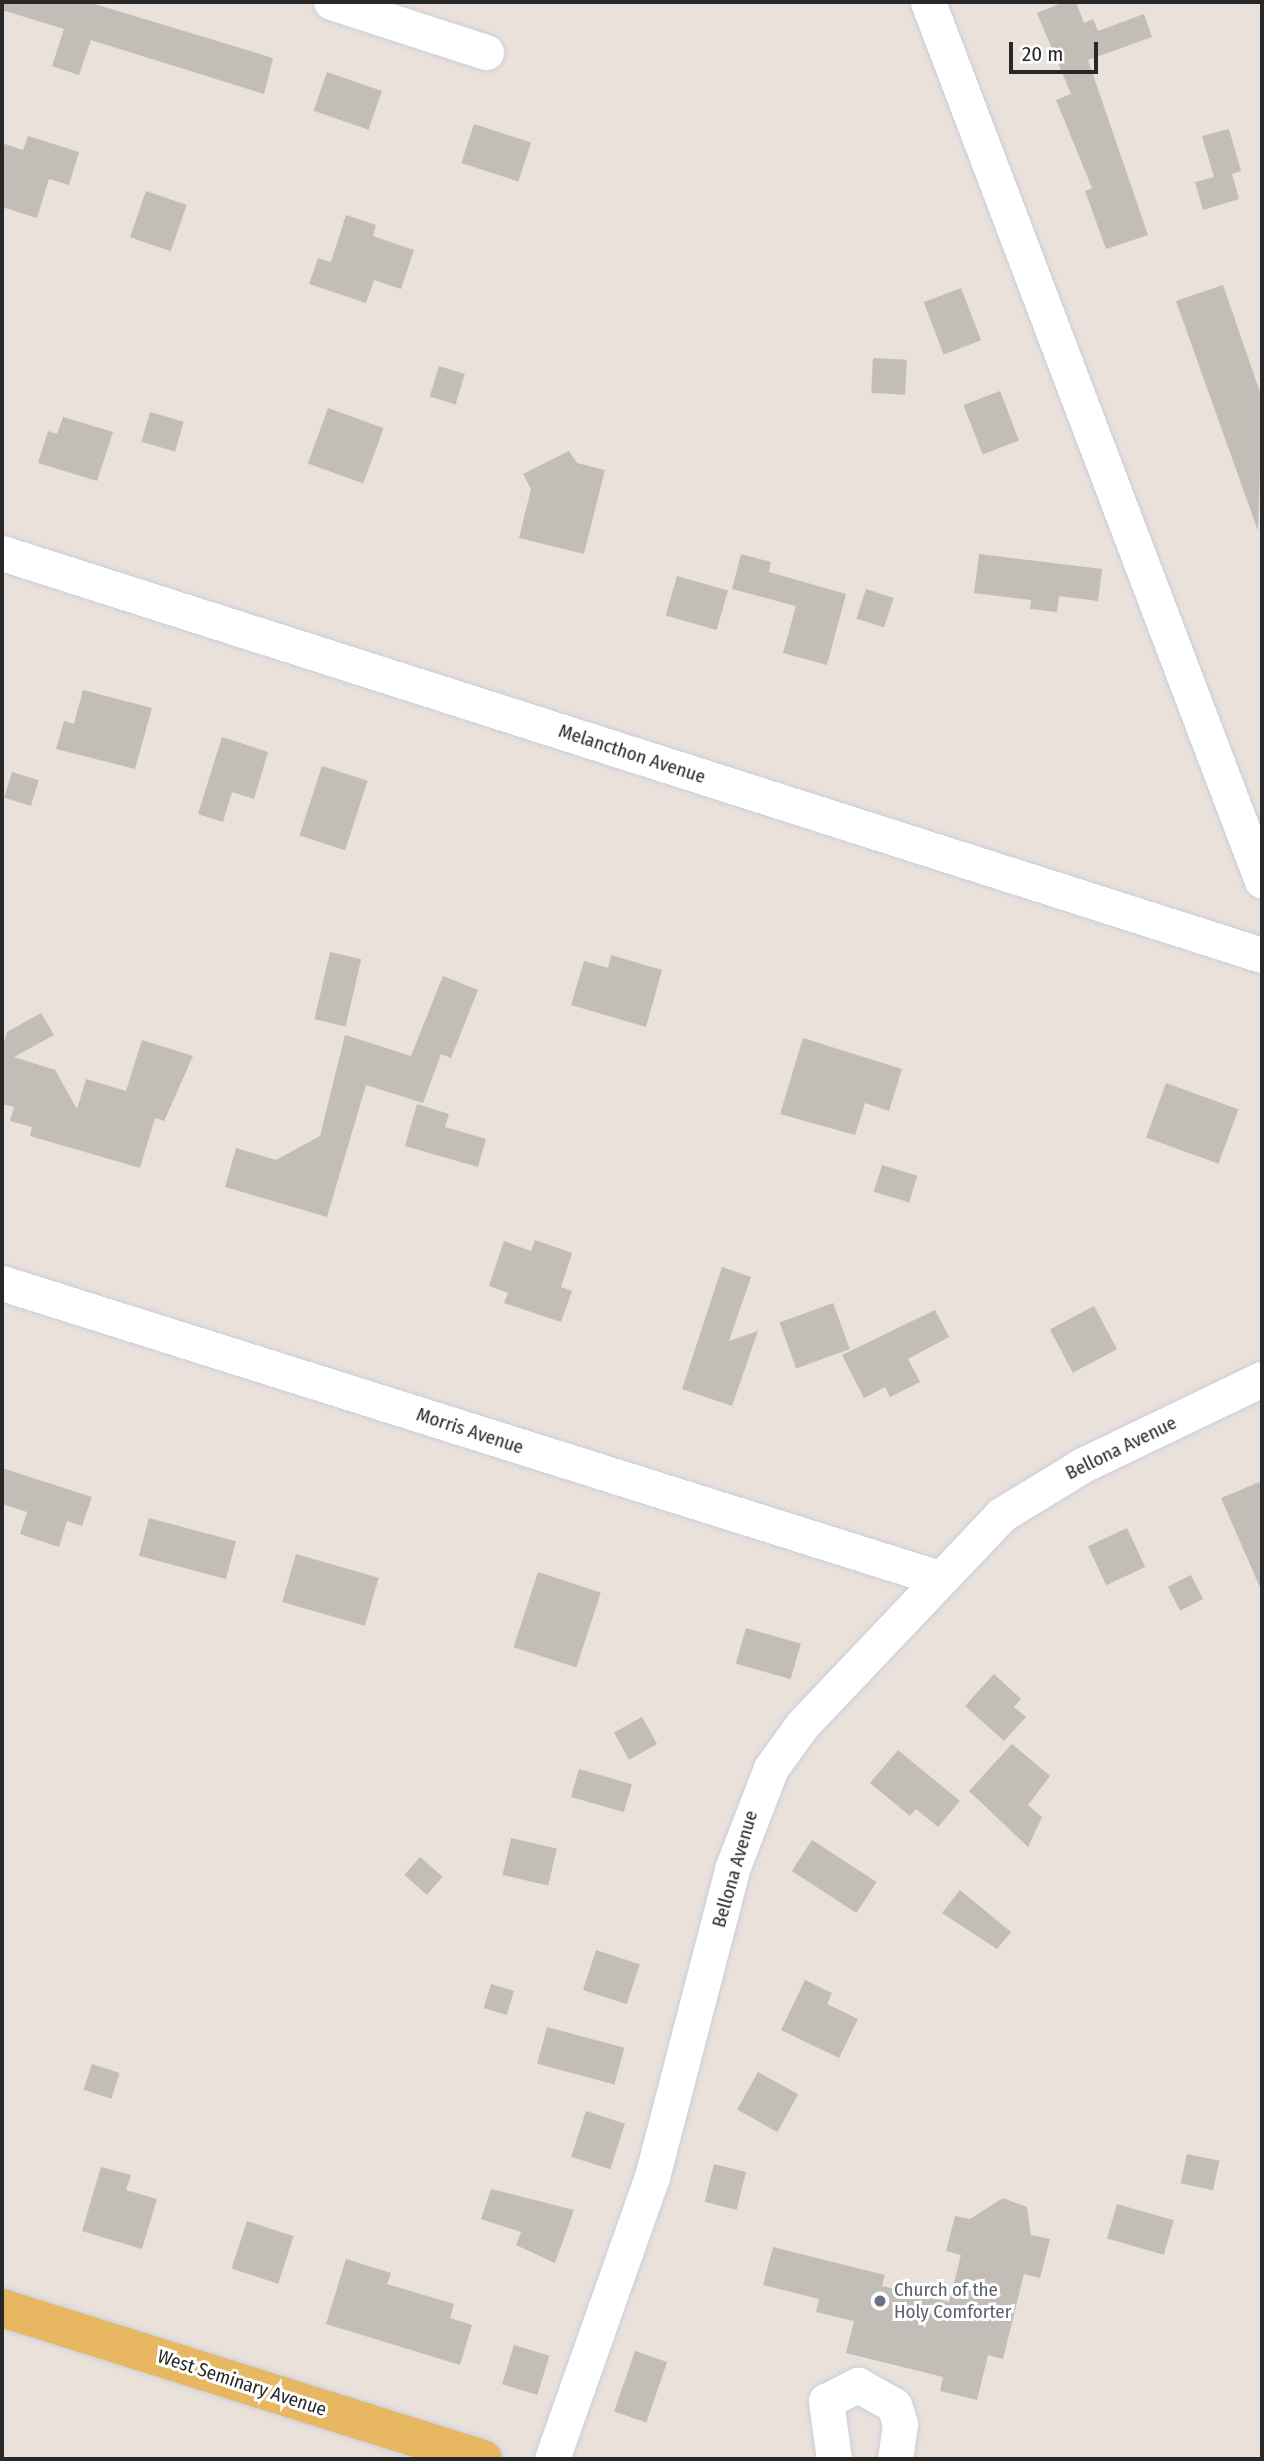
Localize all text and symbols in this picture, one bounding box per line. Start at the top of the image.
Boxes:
scale bar [1012,28,1101,72]
text: 20 m [1022,41,1063,67]
street label: Melancthon Avenue [556,720,708,788]
street label: Morris Avenue [414,1403,526,1459]
street label: Bellona Avenue [1062,1411,1180,1485]
street label: Bellona Avenue [707,1808,763,1930]
place label: Church of the Holy Comforter [894,2279,1011,2323]
marker: Church of the Holy Comforter [872,2293,888,2309]
street label: West Seminary Avenue [155,2345,329,2421]

